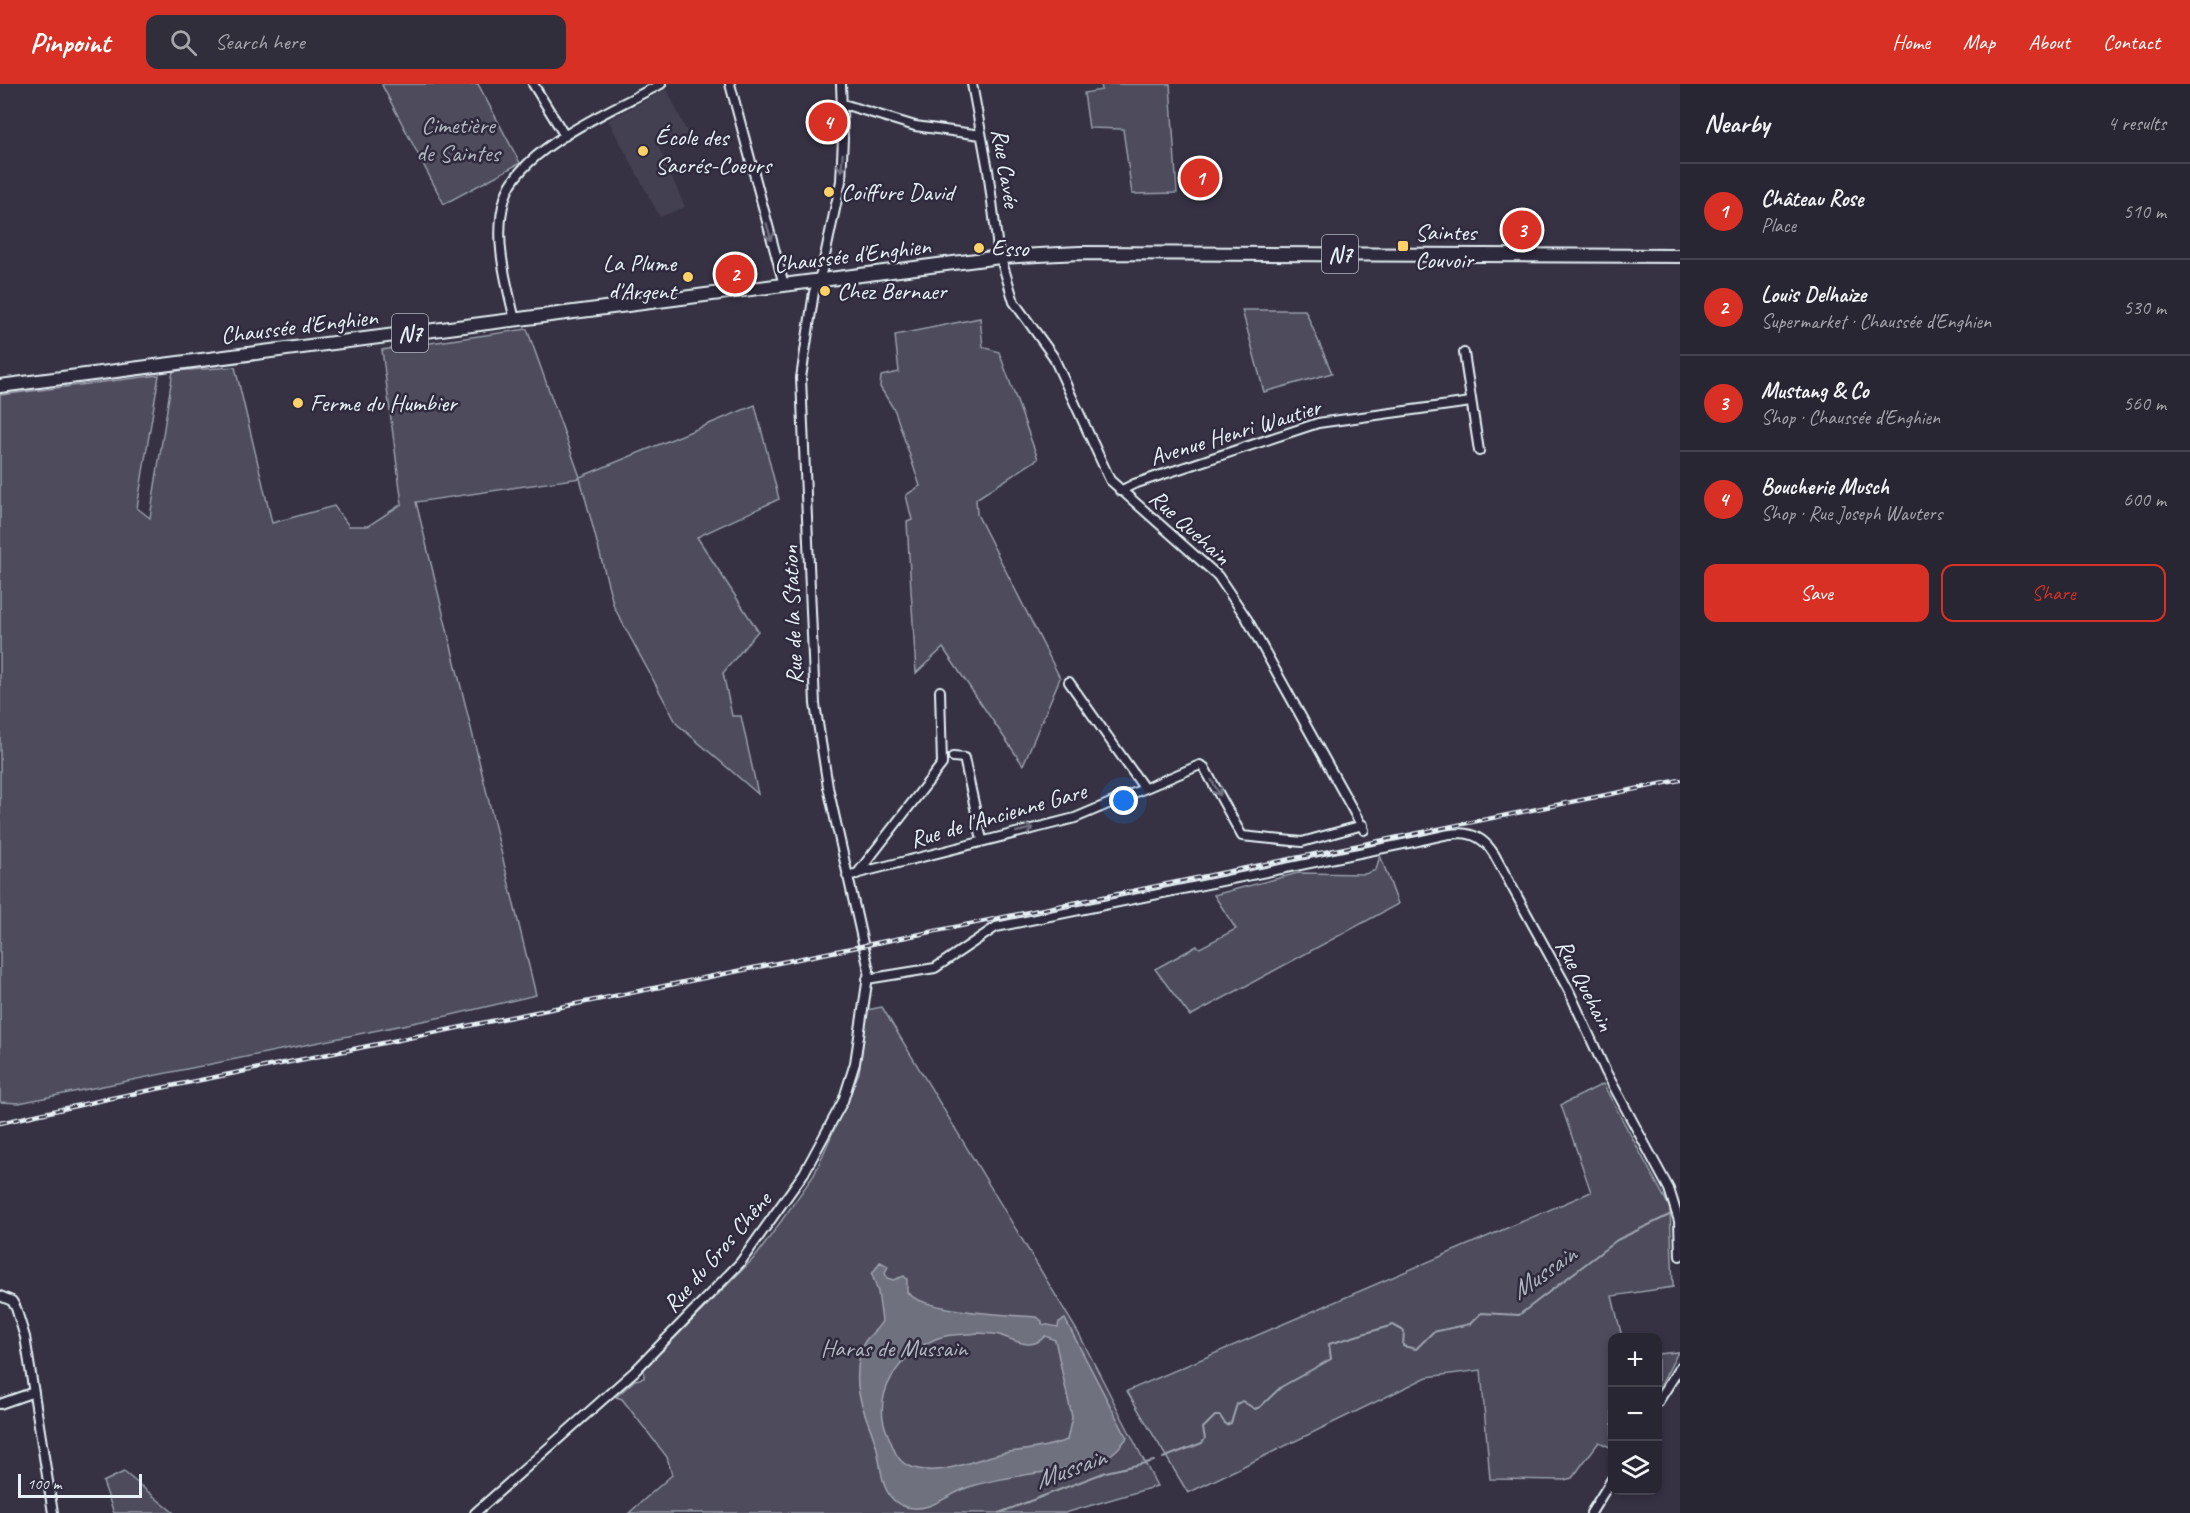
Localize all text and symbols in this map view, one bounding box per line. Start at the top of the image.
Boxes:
search box [146,15,566,69]
text: Pinpoint [30,25,110,60]
icon: search [167,26,200,59]
text: Search here [215,28,305,56]
text: Home [1892,29,1930,55]
text: Map [1963,29,1995,55]
text: About [2028,29,2070,55]
text: Contact [2103,29,2160,55]
pin: 4 [808,99,848,144]
text: Nearby [1704,107,1769,140]
park label: Cimetière de Saintes [416,110,503,168]
text: 4 results [2107,111,2166,136]
place label: École des Sacrés-Coeurs [655,122,773,180]
street label: Rue Cavée [985,126,1027,212]
marker: École des Sacrés-Coeurs [636,144,650,158]
one-way arrow [837,153,848,173]
pin: 1 [1180,156,1220,200]
place label: Coiffure David [841,177,957,207]
marker: Coiffure David [822,185,836,199]
text: Château Rose [1761,185,1863,213]
text: 1 [1719,199,1728,224]
text: 510 m [2123,199,2166,224]
pin: 3 [1502,208,1541,252]
text: Place [1761,213,1796,238]
place label: Saintes Couvoir [1415,217,1478,275]
one-way arrow [764,222,775,241]
street label: Chaussée d'Enghien [772,230,933,280]
place label: Esso [991,233,1030,263]
road number: N7 [1322,235,1358,273]
marker: Saintes Couvoir [1396,239,1410,253]
marker: Esso [972,241,986,255]
place label: La Plume d'Argent [603,248,678,306]
pin: 2 [716,252,754,297]
marker: La Plume d'Argent [681,270,695,284]
place label: Chez Bernaer [837,276,949,306]
text: Louis Delhaize [1761,281,1866,309]
marker: Chez Bernaer [818,284,832,298]
text: 2 [1719,295,1728,320]
text: 530 m [2123,295,2166,320]
street label: Chaussée d'Enghien [219,301,380,351]
text: Supermarket · Chaussée d'Enghien [1761,309,1991,334]
road number: N7 [392,314,428,352]
text: Mustang & Co [1761,377,1869,405]
place label: Ferme du Humbier [310,388,459,418]
street label: Avenue Henri Wautier [1146,391,1326,472]
text: 3 [1719,391,1728,416]
text: 560 m [2123,391,2166,416]
marker: Ferme du Humbier [291,396,305,410]
text: Shop · Chaussée d'Enghien [1761,405,1940,430]
text: Boucherie Musch [1761,473,1889,501]
street label: Rue Quehain [1143,483,1237,571]
text: 4 [1719,487,1728,512]
text: 600 m [2123,487,2166,512]
text: Shop · Rue Joseph Wauters [1761,501,1942,526]
street label: Rue de la Station [775,545,809,685]
button: Save [1704,564,1929,622]
button: Share [1941,564,2166,622]
street label: Rue de l'Ancienne Gare [907,775,1092,854]
one-way arrow [1210,779,1222,796]
your location [1109,786,1138,815]
one-way arrow [1015,823,1034,835]
street label: Rue Quehain [1549,934,1621,1036]
street label: Rue du Gros Chêne [656,1184,779,1319]
water label: Mussain [1504,1237,1584,1307]
park label: Haras de Mussain [821,1333,968,1363]
map controls [1608,1333,1662,1495]
button: + [1608,1333,1662,1387]
button: − [1608,1387,1662,1441]
water label: Mussain [1030,1440,1112,1496]
button: layers [1608,1441,1662,1495]
scale bar [18,1471,142,1498]
text: 100 m [27,1474,61,1494]

